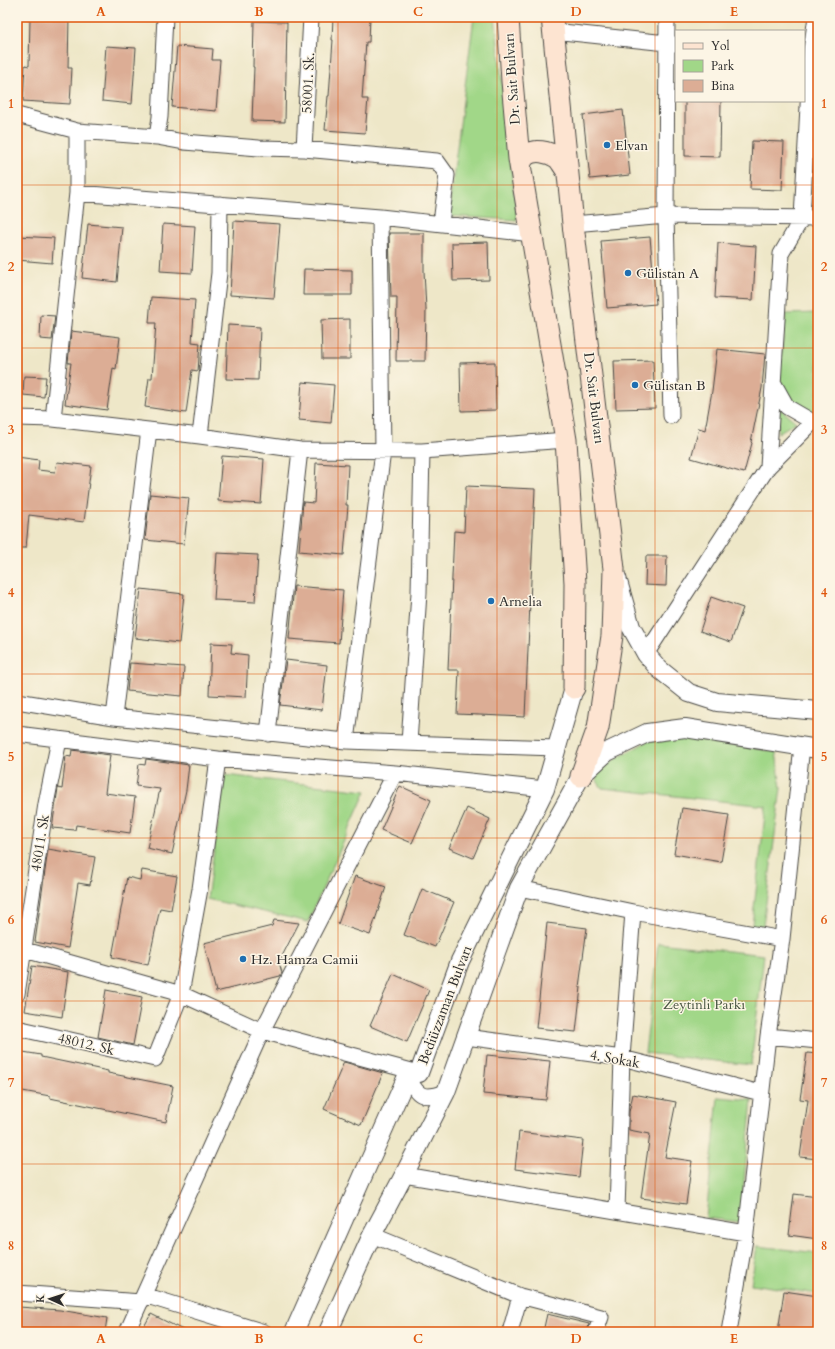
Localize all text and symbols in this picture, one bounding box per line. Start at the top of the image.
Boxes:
text: A [96,3,106,21]
text: B [254,3,264,21]
text: C [413,3,423,21]
text: D [570,3,582,21]
text: E [730,3,738,21]
legend [675,30,805,102]
street label: Dr. Sait Bulvarı [499,32,525,126]
text: Yol [711,38,730,54]
street label: 58001. Sk. [297,52,319,114]
text: Park [711,58,735,74]
text: Bina [711,78,735,94]
text: 1 [8,95,14,113]
text: 1 [821,95,827,113]
place label: Elvan [615,136,648,155]
marker: Elvan [602,140,612,150]
text: 2 [8,258,15,276]
text: 2 [821,258,828,276]
place label: Gülistan A [636,264,699,283]
marker: Gülistan A [623,268,633,278]
street label: Dr. Sait Bulvarı [579,351,609,445]
place label: Gülistan B [643,376,706,395]
marker: Gülistan B [630,380,640,390]
text: 3 [8,421,15,439]
text: 3 [821,421,828,439]
text: 4 [8,584,15,602]
text: 4 [821,584,828,602]
place label: Arnelia [499,592,542,611]
marker: Arnelia [486,596,496,606]
text: 5 [8,748,14,766]
text: 5 [821,748,827,766]
street label: 48011. Sk [26,813,54,873]
text: 6 [8,911,15,929]
text: 6 [821,911,828,929]
street label: Bediüzzaman Bulvarı [414,943,476,1067]
place label: Hz. Hamza Camii [251,950,358,969]
marker: Hz. Hamza Camii [238,954,248,964]
park label: Zeytinli Parkı [663,995,745,1014]
street label: 48012. Sk [56,1028,117,1060]
street label: 4. Sokak [589,1045,642,1073]
text: 7 [8,1074,15,1092]
text: 7 [821,1074,828,1092]
text: 8 [8,1237,14,1255]
text: 8 [821,1237,827,1255]
north arrow [30,1279,70,1319]
text: K [33,1294,48,1303]
text: A [96,1330,106,1348]
text: B [254,1330,264,1348]
text: C [413,1330,423,1348]
text: D [570,1330,582,1348]
text: E [730,1330,738,1348]

